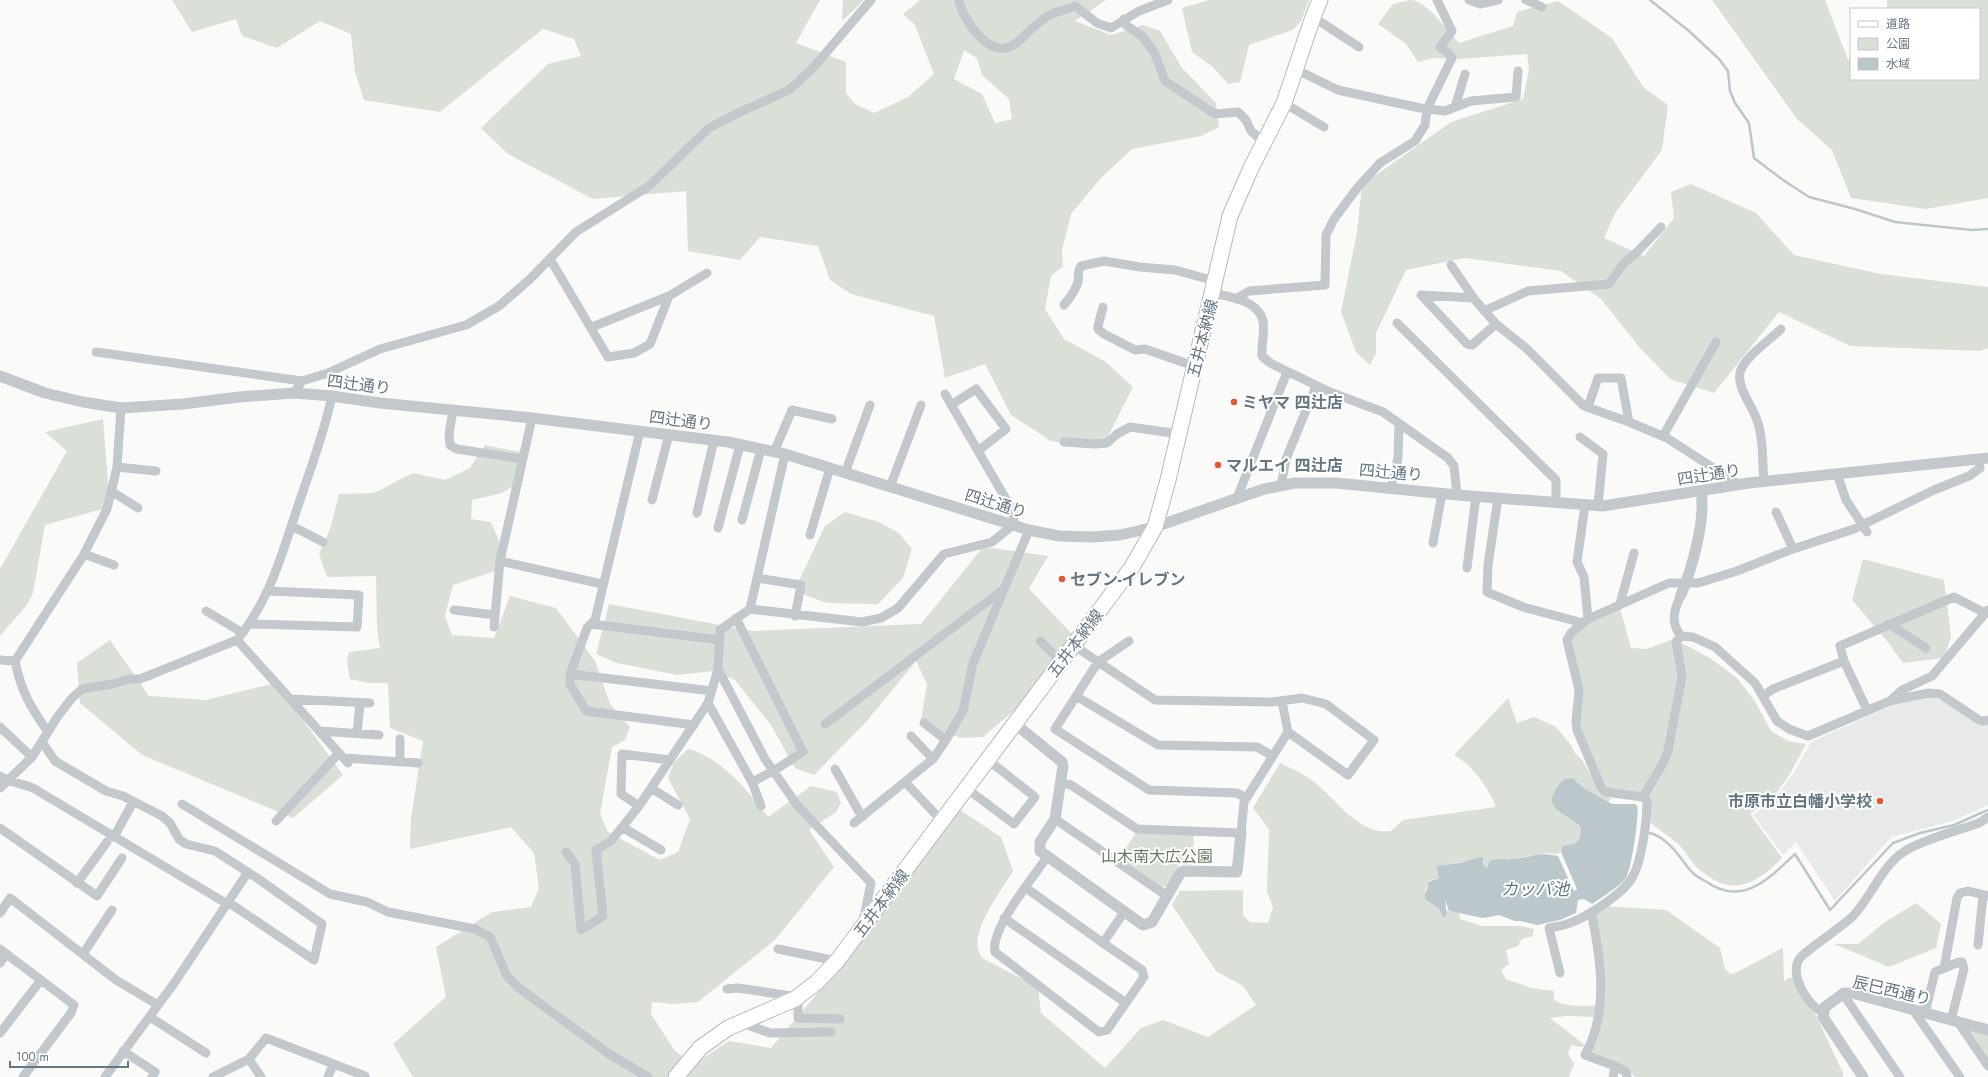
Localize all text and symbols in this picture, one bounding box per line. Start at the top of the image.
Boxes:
legend [1850,8,1980,80]
text: 道路 [1886,15,1910,33]
text: 公園 [1886,35,1910,53]
text: 水域 [1886,55,1910,73]
street label: 五井本納線 [1182,297,1223,380]
street label: 四辻通り [326,369,392,400]
place label: ミヤマ 四辻店 [1242,391,1343,414]
marker: ミヤマ 四辻店 [1229,397,1239,407]
street label: 四辻通り [648,405,714,436]
place label: マルエイ 四辻店 [1226,454,1343,477]
street label: 四辻通り [1358,458,1424,487]
street label: 四辻通り [1676,458,1742,491]
marker: マルエイ 四辻店 [1213,460,1223,470]
street label: 四辻通り [962,483,1030,524]
place label: セブン-イレブン [1070,568,1186,591]
marker: セブン-イレブン [1057,574,1067,584]
street label: 五井本納線 [1042,604,1109,682]
place label: 市原市立白幡小学校 [1728,790,1872,813]
marker: 市原市立白幡小学校 [1875,796,1885,806]
park label: 山木南大広公園 [1101,845,1213,868]
street label: 五井本納線 [848,864,915,942]
water label: カッパ池 [1501,877,1571,901]
street label: 辰巳西通り [1850,970,1933,1011]
scale bar [10,1043,128,1069]
text: 100 m [16,1048,49,1066]

